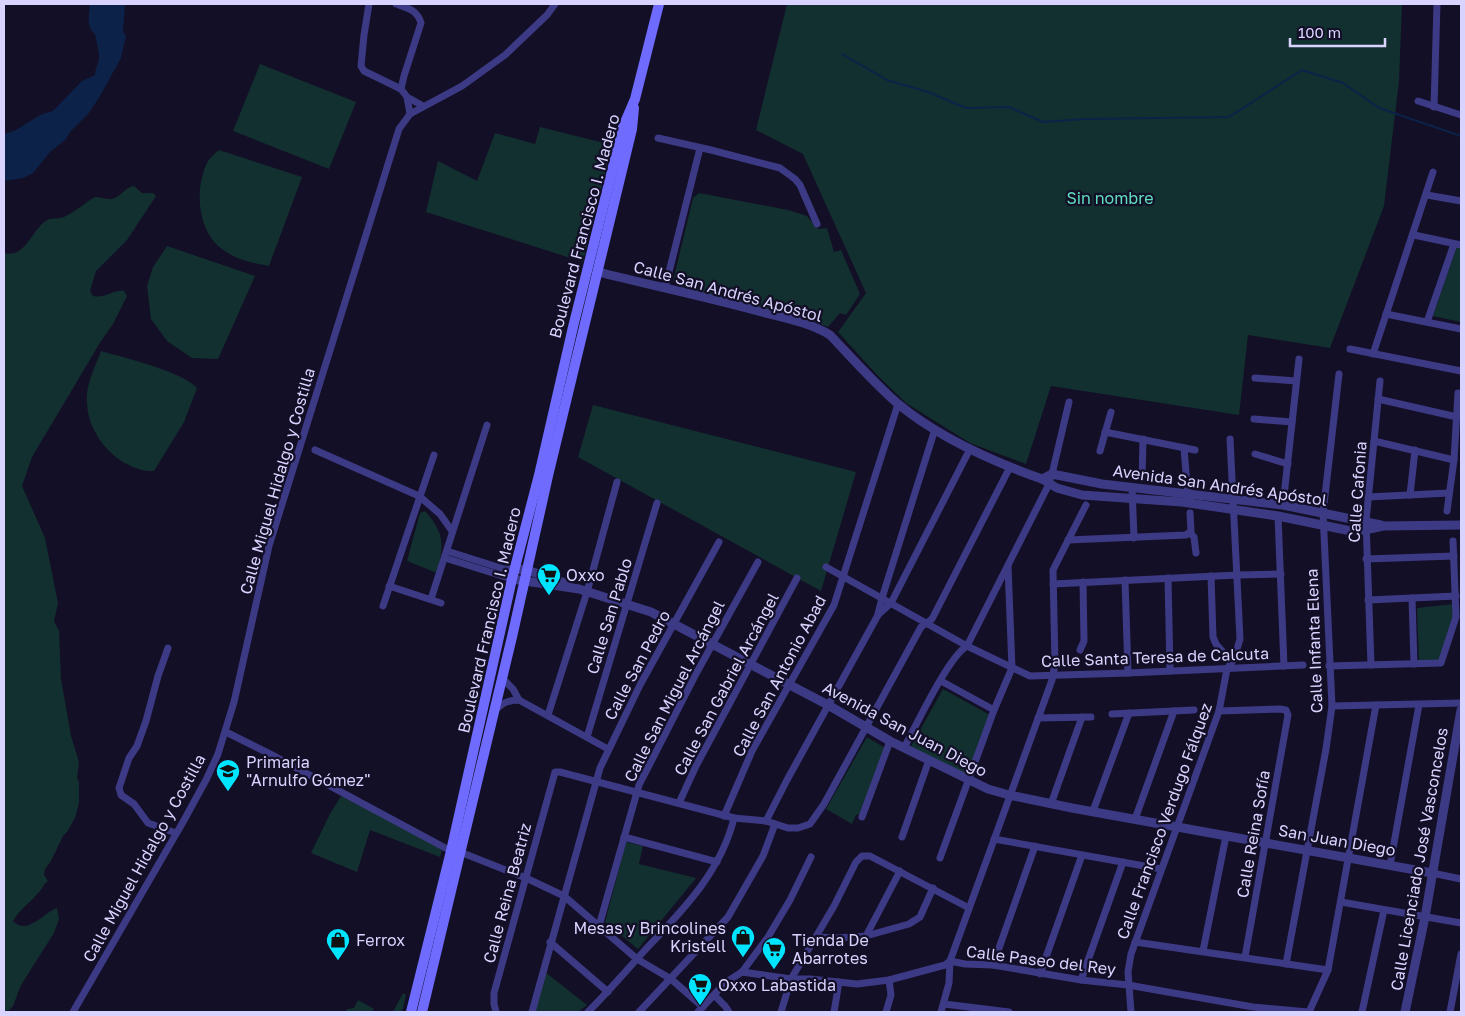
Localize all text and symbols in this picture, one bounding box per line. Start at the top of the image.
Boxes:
scale bar [1290,15,1385,47]
text: 100 m [1298,23,1341,41]
street label: Boulevard Francisco I. Madero [544,112,624,340]
park label: Sin nombre [1066,188,1154,208]
street label: Calle San Andrés Apóstol [632,256,824,326]
street label: Calle Miguel Hidalgo y Costilla [235,365,319,597]
street label: Calle Cafonia [1343,441,1371,543]
street label: Avenida San Andrés Apóstol [1112,460,1328,510]
street label: Boulevard Francisco I. Madero [453,505,525,735]
street label: Calle San Pablo [582,556,636,676]
supermarket icon: Oxxo [536,562,562,596]
place label: Oxxo [566,565,605,585]
street label: Calle Infanta Elena [1301,568,1327,714]
street label: Calle San Gabriel Arcángel [669,589,783,779]
street label: Calle San Antonio Abad [728,592,830,760]
street label: Calle San Miguel Arcángel [619,597,729,785]
street label: Calle San Pedro [600,607,674,723]
street label: Calle Santa Teresa de Calcuta [1041,643,1269,671]
street label: Avenida San Juan Diego [819,677,991,781]
street label: Calle Francisco Verdugo Fálquez [1112,700,1216,942]
street label: Calle Licenciado José Vasconcelos [1386,726,1452,992]
street label: Calle Miguel Hidalgo y Costilla [78,750,210,966]
place label: Primaria "Arnulfo Gómez" [246,752,371,790]
school or university icon: Primaria "Arnulfo Gómez" [215,758,241,792]
street label: Calle Reina Sofía [1232,769,1274,899]
street label: San Juan Diego [1277,820,1397,860]
street label: Calle Reina Beatriz [479,821,535,965]
place label: Mesas y Brincolines Kristell [574,918,726,956]
shop icon: Mesas y Brincolines Kristell [730,924,756,958]
shop icon: Ferrox [325,927,351,961]
place label: Ferrox [356,930,405,950]
place label: Tienda De Abarrotes [792,930,869,968]
supermarket icon: Tienda De Abarrotes [761,936,787,970]
street label: Calle Paseo del Rey [965,941,1117,979]
supermarket icon: Oxxo Labastida [687,972,713,1006]
place label: Oxxo Labastida [718,975,836,995]

